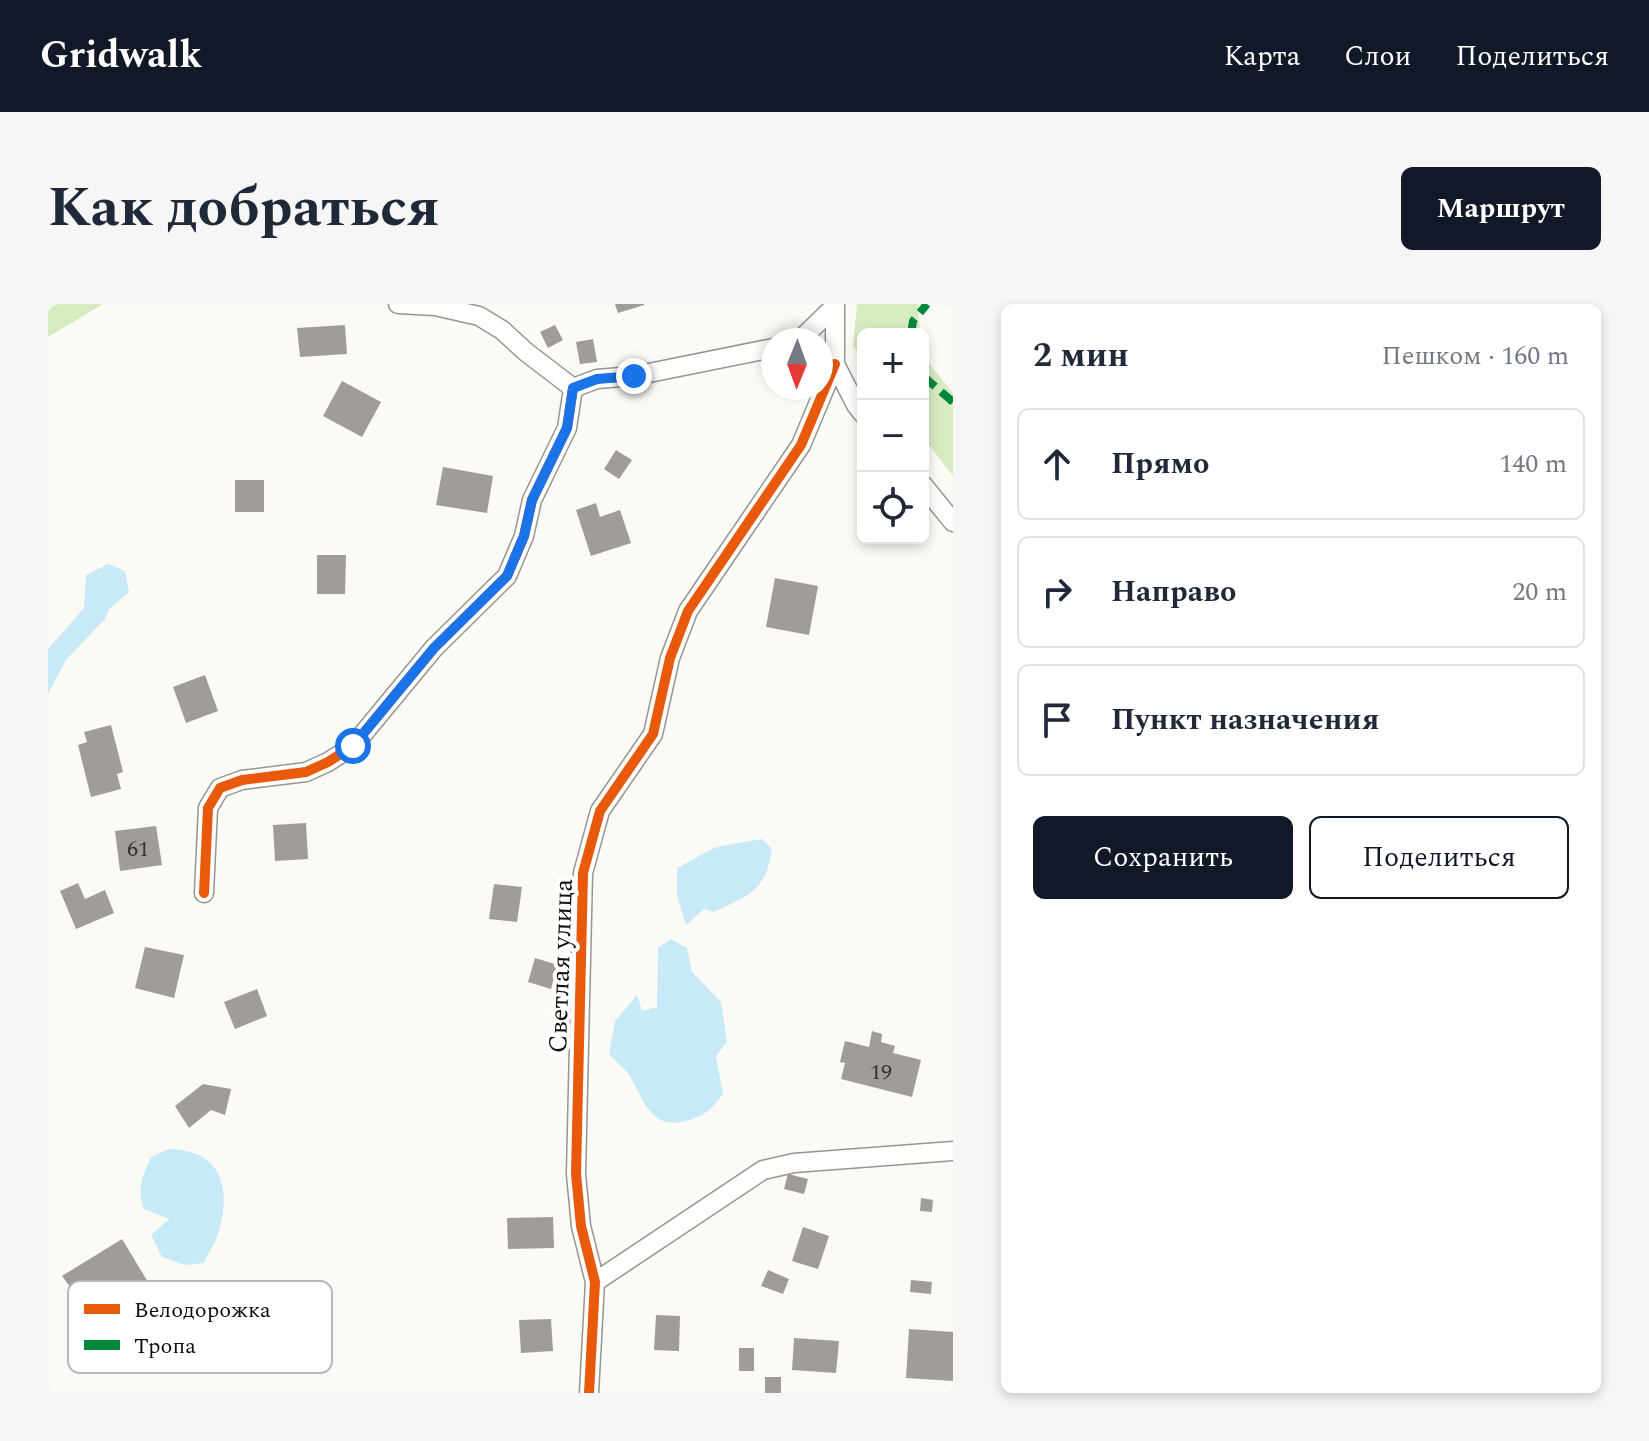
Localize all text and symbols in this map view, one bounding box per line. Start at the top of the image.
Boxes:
text: Gridwalk [40,27,202,85]
text: Карта [1224,35,1300,78]
text: Слои [1344,35,1411,78]
text: Поделиться [1455,35,1609,78]
text: Как добраться [48,166,439,251]
button: Маршрут [1401,167,1601,250]
north arrow [761,328,833,400]
map controls [857,328,929,544]
button: + [857,328,929,400]
text: 2 мин [1033,330,1129,382]
text: Пешком · 160 m [1382,336,1569,376]
route end [616,358,652,394]
button: − [857,400,929,472]
text: Прямо [1111,441,1209,487]
icon: ahead [1035,442,1079,486]
text: 140 m [1499,444,1567,484]
button: locate [857,472,929,544]
text: Направо [1111,569,1236,615]
icon: right [1035,570,1079,614]
text: 20 m [1512,572,1567,612]
text: Пункт назначения [1111,697,1379,743]
icon: arrive [1035,698,1079,742]
route start [335,728,371,764]
button: Сохранить [1033,816,1293,899]
button: Поделиться [1309,816,1569,899]
house number: 61 [127,833,149,866]
street label: Светлая улица [538,878,584,1054]
house number: 19 [870,1056,892,1089]
legend [68,1281,332,1373]
text: Велодорожка [134,1294,271,1327]
text: Тропа [134,1330,196,1363]

